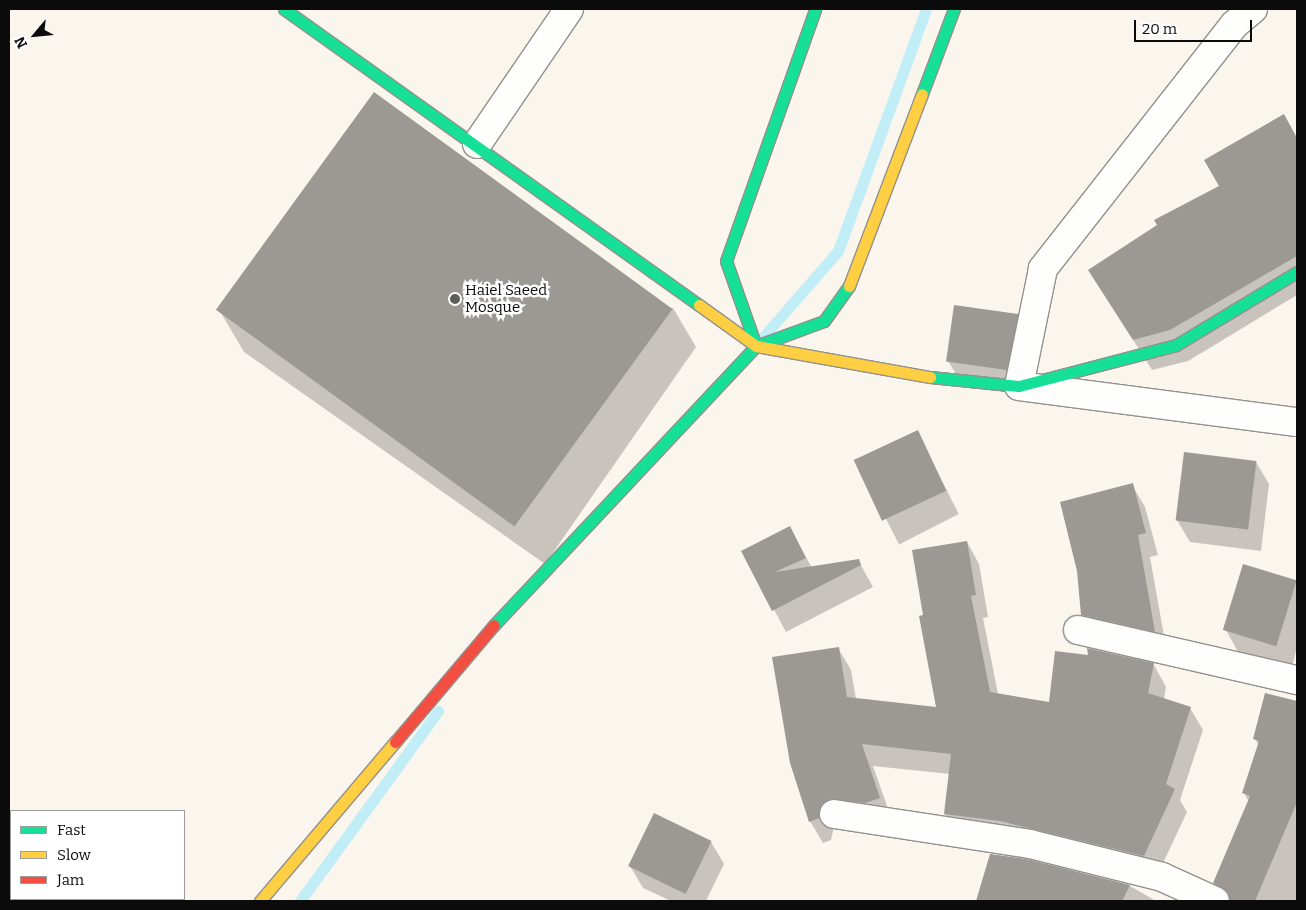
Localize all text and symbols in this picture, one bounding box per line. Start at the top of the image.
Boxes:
north arrow [10,10,60,60]
scale bar [1136,10,1254,42]
text: 20 m [1142,20,1177,38]
text: N [11,34,31,51]
place label: Haiel Saeed Mosque [465,281,547,316]
marker: Haiel Saeed Mosque [449,293,461,305]
legend [10,810,185,900]
text: Fast [57,821,86,839]
text: Slow [57,846,91,864]
text: Jam [57,871,84,889]

